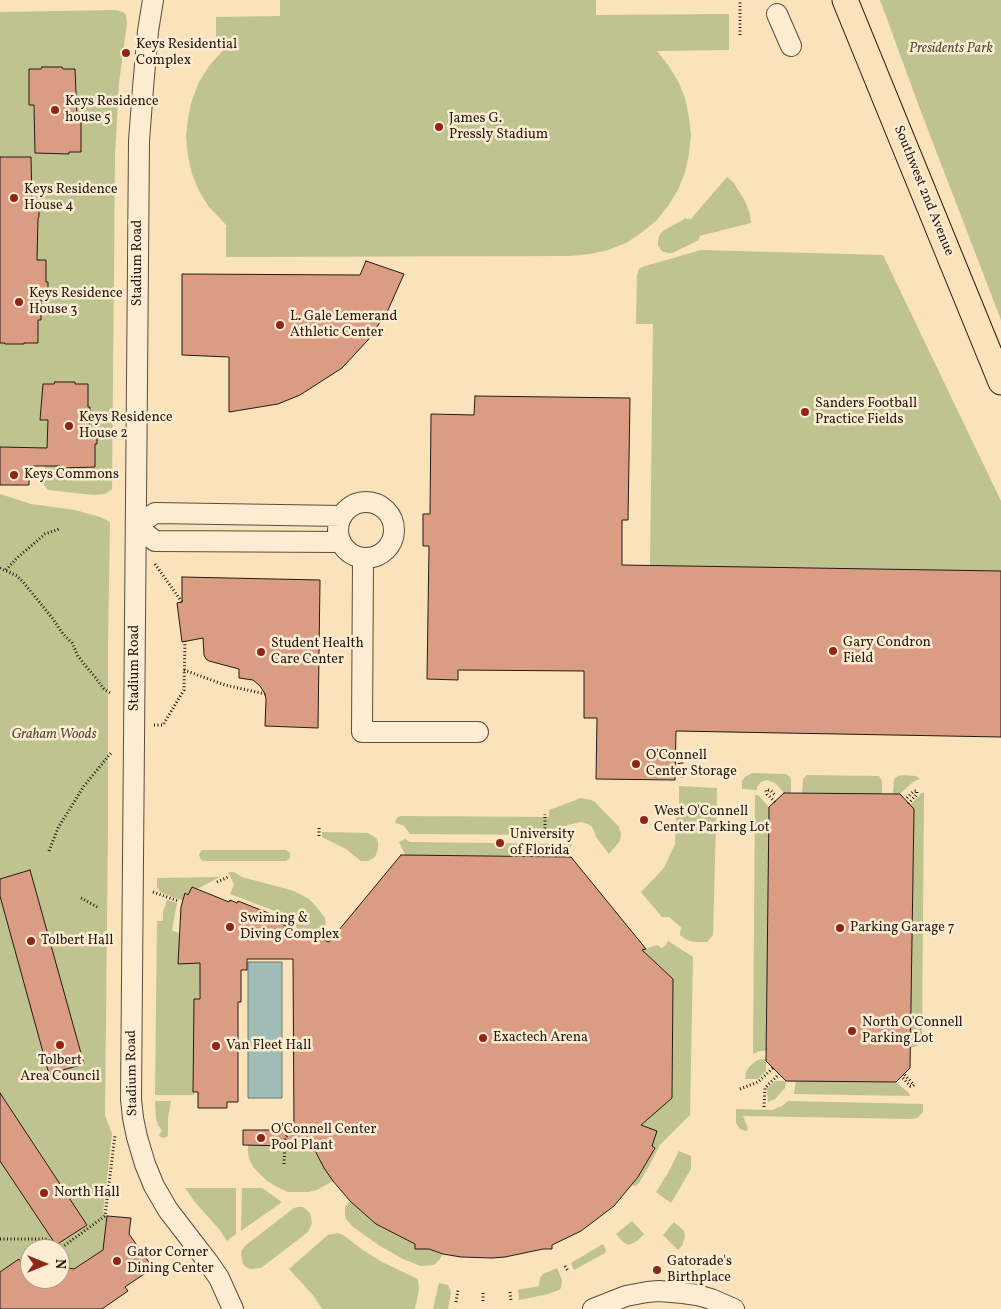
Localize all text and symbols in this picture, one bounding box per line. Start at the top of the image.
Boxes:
place label: Keys Residential Complex [136,37,237,70]
park label: Presidents Park [909,41,993,57]
marker: Keys Residential Complex [120,47,132,59]
place label: Keys Residence house 5 [65,94,159,126]
marker: Keys Residence house 5 [49,104,61,116]
place label: James G. Pressly Stadium [449,111,548,144]
marker: James G. Pressly Stadium [433,121,445,133]
street label: Southwest 2nd Avenue [889,123,957,259]
place label: Keys Residence House 4 [24,182,118,214]
marker: Keys Residence House 4 [8,192,20,204]
street label: Stadium Road [130,220,146,306]
place label: Keys Residence House 3 [29,286,123,318]
marker: Keys Residence House 3 [13,296,25,308]
place label: L. Gale Lemerand Athletic Center [290,309,397,342]
marker: L. Gale Lemerand Athletic Center [274,319,286,331]
place label: Sanders Football Practice Fields [815,396,917,428]
marker: Sanders Football Practice Fields [799,406,811,418]
place label: Keys Residence House 2 [79,410,173,442]
marker: Keys Residence House 2 [63,420,75,432]
place label: Keys Commons [24,467,119,483]
marker: Keys Commons [8,469,20,481]
street label: Stadium Road [127,625,143,711]
place label: Gary Condron Field [843,635,931,668]
place label: Student Health Care Center [271,636,364,669]
marker: Gary Condron Field [827,645,839,657]
marker: Student Health Care Center [255,646,267,658]
park label: Graham Woods [11,727,97,743]
place label: O'Connell Center Storage [646,748,737,780]
marker: O'Connell Center Storage [630,758,642,770]
place label: West O'Connell Center Parking Lot [654,804,770,836]
marker: West O'Connell Center Parking Lot [638,814,650,826]
place label: University of Florida [510,827,574,860]
marker: University of Florida [494,837,506,849]
place label: Swiming & Diving Complex [240,911,339,944]
place label: Parking Garage 7 [850,920,955,936]
marker: Swiming & Diving Complex [224,921,236,933]
marker: Parking Garage 7 [834,922,846,934]
place label: Tolbert Hall [41,933,113,949]
marker: Tolbert Hall [25,935,37,947]
place label: North O'Connell Parking Lot [862,1015,963,1048]
marker: North O'Connell Parking Lot [846,1025,858,1037]
street label: Stadium Road [124,1030,142,1116]
place label: Exactech Arena [493,1030,588,1046]
marker: Exactech Arena [477,1032,489,1044]
place label: Van Fleet Hall [226,1038,311,1054]
marker: Tolbert Area Council [54,1039,66,1051]
marker: Van Fleet Hall [210,1040,222,1052]
place label: Tolbert Area Council [20,1053,100,1086]
place label: O'Connell Center Pool Plant [271,1122,376,1154]
marker: O'Connell Center Pool Plant [255,1132,267,1144]
place label: North Hall [54,1185,120,1201]
marker: North Hall [38,1187,50,1199]
north arrow [20,1239,70,1289]
place label: Gator Corner Dining Center [127,1245,214,1278]
place label: Gatorade's Birthplace [667,1254,732,1286]
marker: Gator Corner Dining Center [111,1255,123,1267]
text: N [50,1259,69,1269]
marker: Gatorade's Birthplace [651,1264,663,1276]

